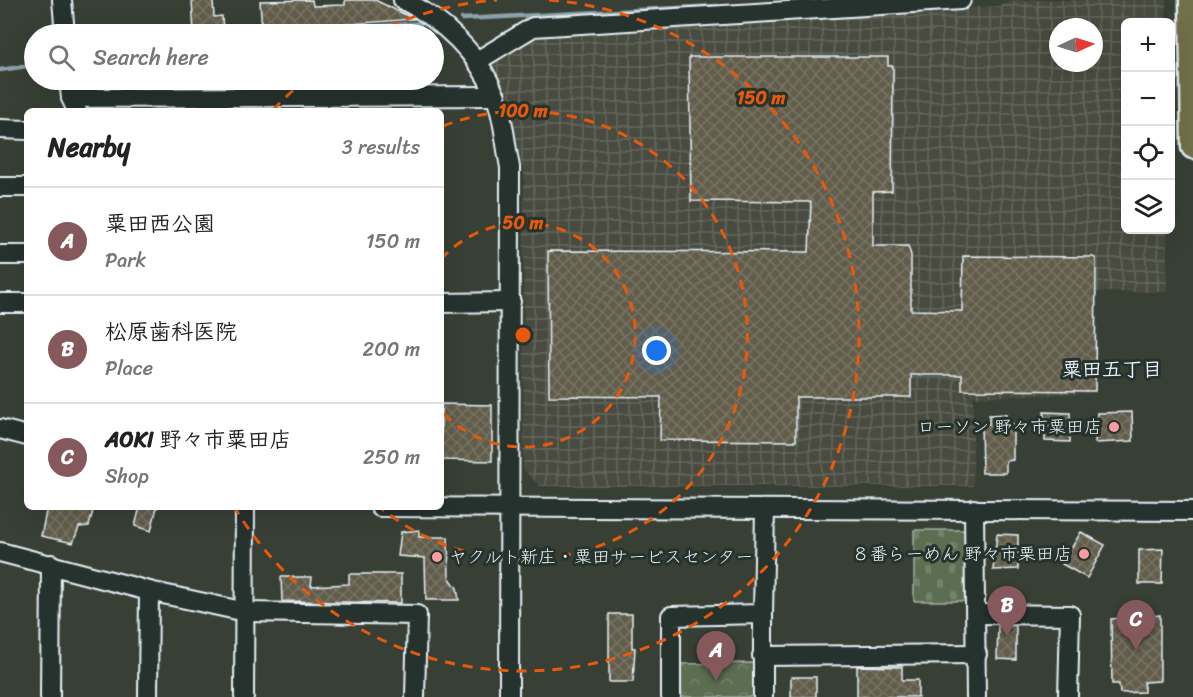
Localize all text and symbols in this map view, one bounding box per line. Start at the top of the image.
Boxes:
north arrow [1049,18,1103,72]
map controls [1121,18,1175,234]
button: + [1121,18,1175,72]
search box [24,24,444,90]
text: Search here [93,38,209,77]
icon: search [45,41,78,74]
button: − [1121,72,1175,126]
text: 150 m [737,82,785,114]
text: 100 m [499,95,548,127]
text: Nearby [48,124,130,170]
button: locate [1121,126,1175,180]
text: 3 results [342,130,420,165]
button: layers [1121,180,1175,234]
text: 粟田西公園 [105,204,215,243]
text: 50 m [503,207,544,239]
text: A [61,224,74,259]
text: 150 m [366,224,420,259]
text: Park [105,243,146,278]
text: 松原歯科医院 [105,312,237,351]
centre of rings [513,325,533,345]
text: B [61,332,74,367]
text: 200 m [363,332,420,367]
your location [642,336,671,365]
text: Place [105,351,153,386]
district label: 粟田五丁目 [1062,352,1162,387]
place label: ローソン 野々市粟田店 [917,411,1102,443]
text: AOKI 野々市粟田店 [105,420,292,459]
marker: ローソン 野々市粟田店 [1107,420,1121,434]
text: C [61,440,74,475]
text: 250 m [363,440,420,475]
text: Shop [105,459,149,494]
place label: ８番らーめん 野々市栗田店 [851,538,1072,570]
place label: ヤクルト新庄・粟田サービスセンター [449,541,753,573]
marker: ８番らーめん 野々市栗田店 [1077,547,1091,561]
marker: ヤクルト新庄・粟田サービスセンター [430,550,444,564]
pin: B [988,586,1026,636]
pin: C [1116,600,1156,650]
pin: A [696,632,736,681]

